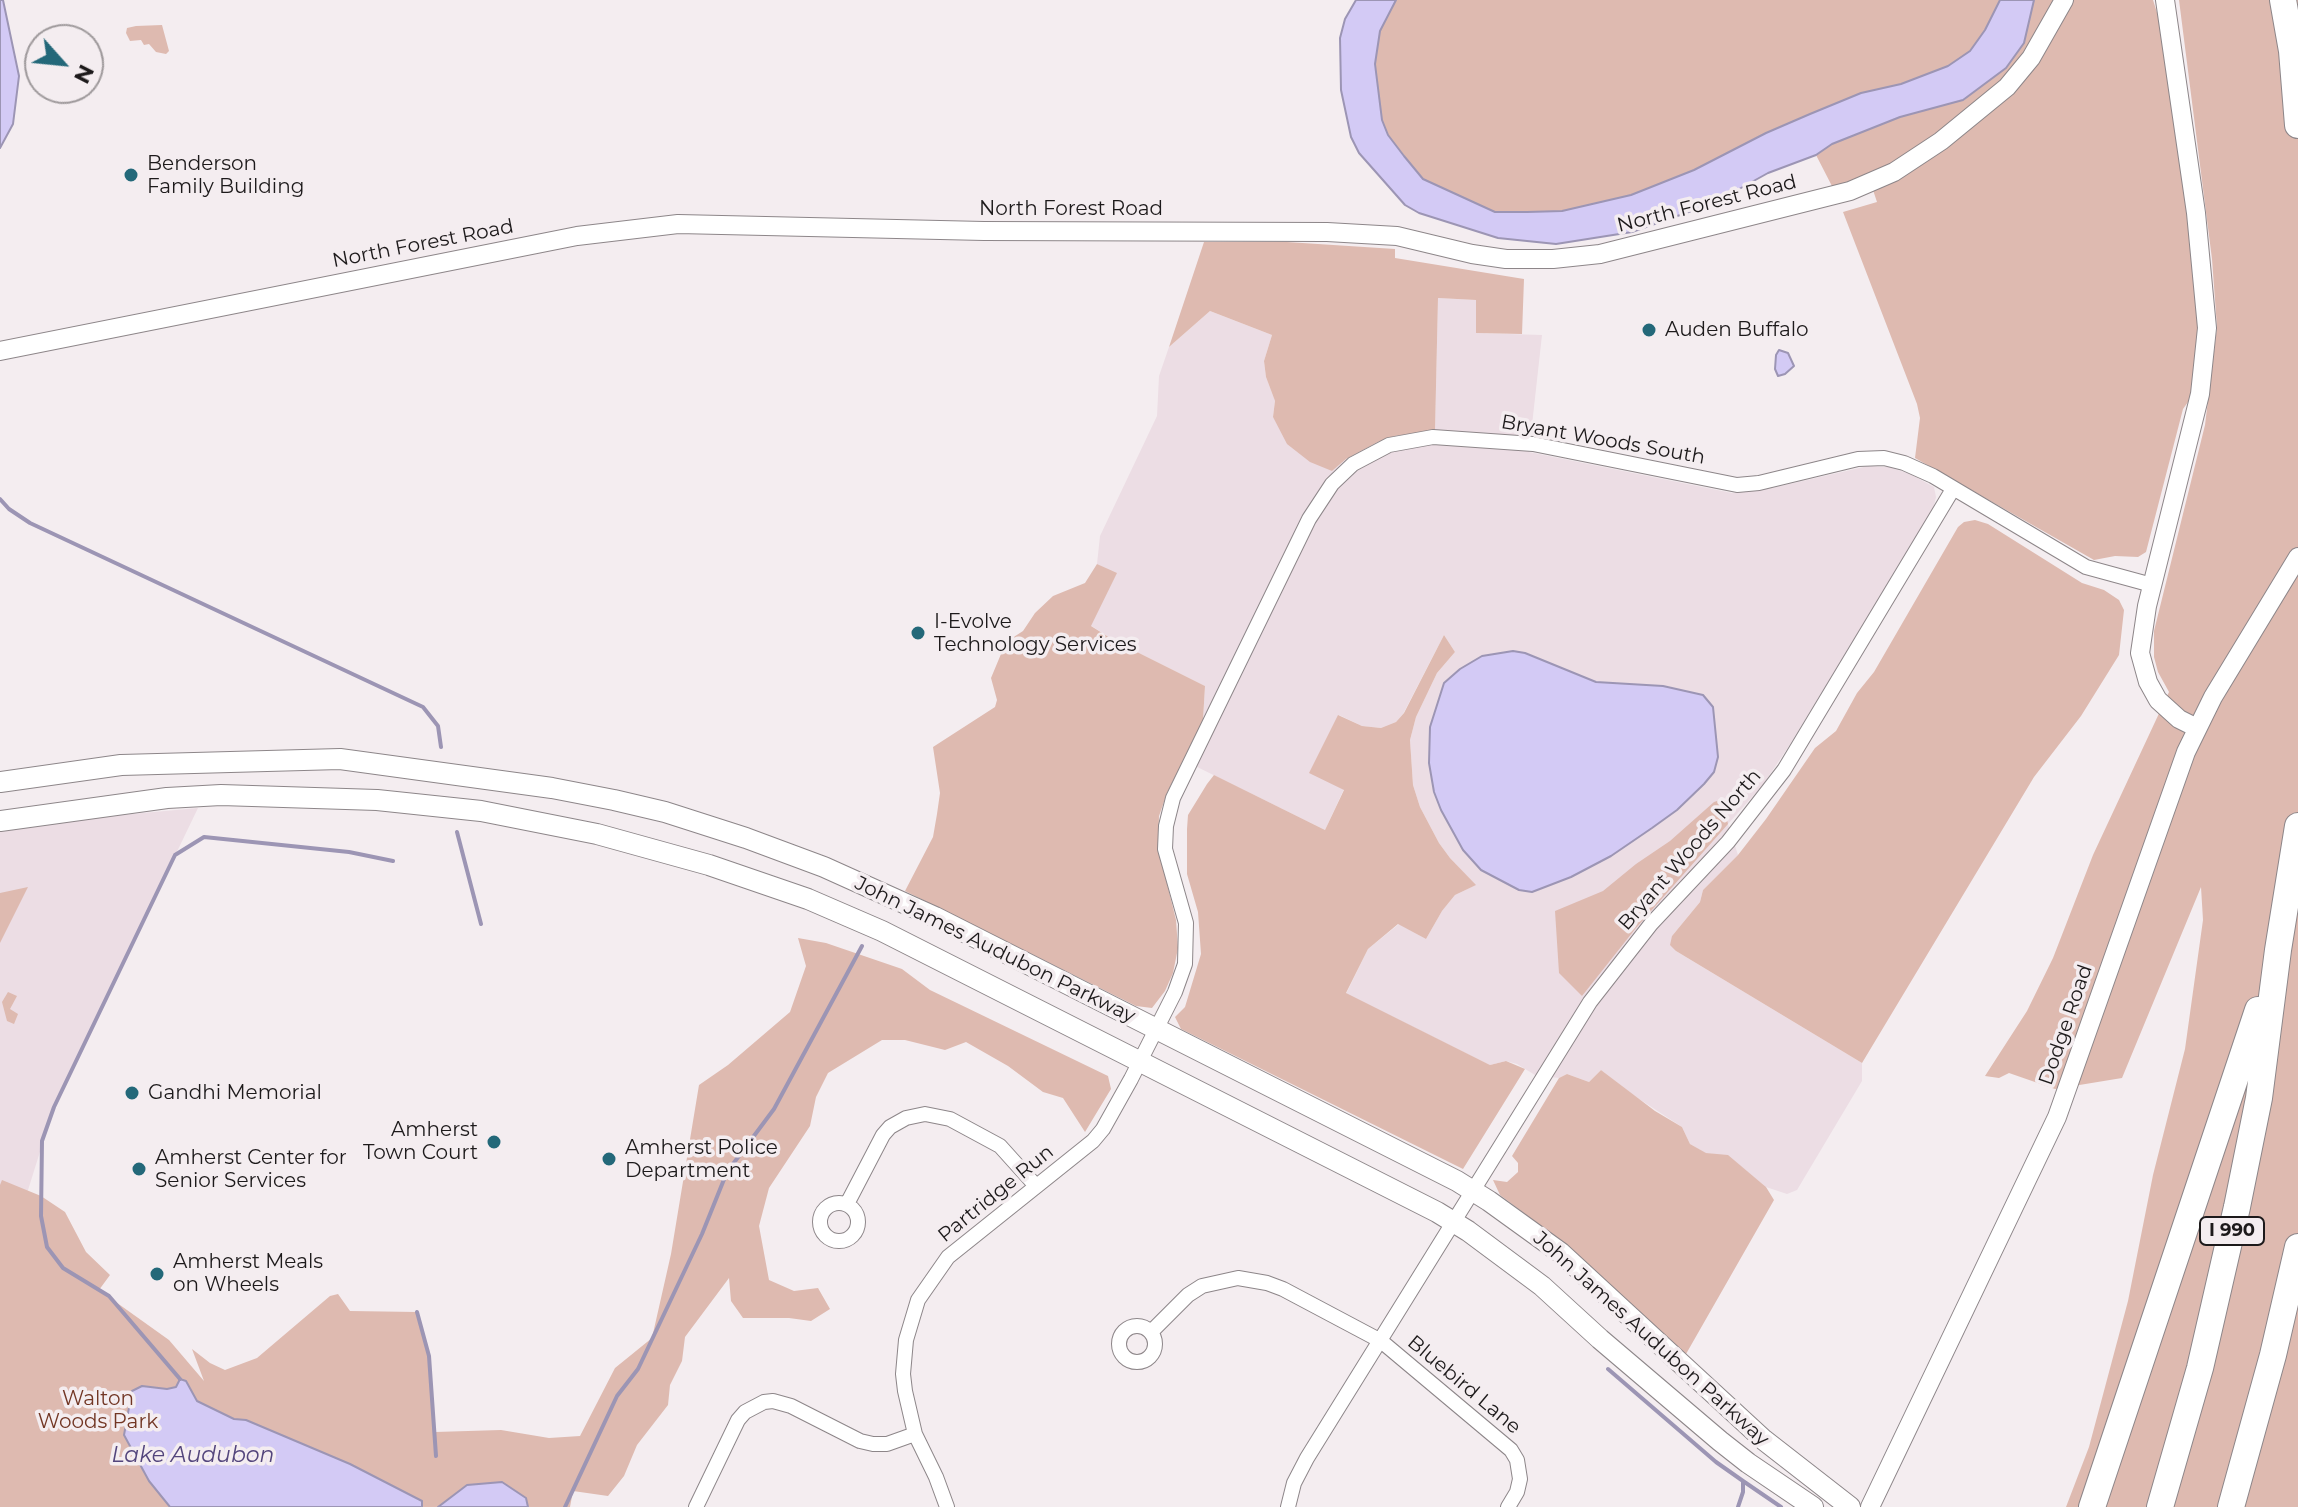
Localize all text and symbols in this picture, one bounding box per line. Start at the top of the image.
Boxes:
north arrow [24,24,104,104]
text: N [68,60,100,88]
place label: Benderson Family Building [147,152,304,199]
marker: Benderson Family Building [122,166,140,184]
street label: North Forest Road [1615,170,1799,238]
street label: North Forest Road [979,197,1163,221]
street label: North Forest Road [330,215,516,273]
place label: Auden Buffalo [1665,318,1809,342]
marker: Auden Buffalo [1640,321,1658,339]
street label: Bryant Woods South [1499,410,1707,470]
place label: I-Evolve Technology Services [934,610,1137,657]
marker: I-Evolve Technology Services [909,624,927,642]
street label: Bryant Woods North [1613,765,1767,935]
street label: John James Audubon Parkway [851,871,1139,1029]
street label: Dodge Road [2034,962,2098,1088]
place label: Gandhi Memorial [148,1081,322,1105]
marker: Gandhi Memorial [123,1084,141,1102]
place label: Amherst Town Court [363,1118,478,1165]
marker: Amherst Town Court [485,1133,503,1151]
place label: Amherst Police Department [625,1136,778,1183]
street label: Partridge Run [933,1140,1059,1248]
place label: Amherst Center for Senior Services [155,1146,347,1193]
marker: Amherst Police Department [600,1150,618,1168]
marker: Amherst Center for Senior Services [130,1160,148,1178]
road number: I 990 [2200,1217,2264,1245]
street label: John James Audubon Parkway [1528,1227,1774,1451]
place label: Amherst Meals on Wheels [173,1250,323,1297]
marker: Amherst Meals on Wheels [148,1265,166,1283]
street label: Bluebird Lane [1402,1331,1526,1439]
park label: Walton Woods Park [38,1387,158,1434]
water label: Lake Audubon [112,1443,274,1469]

